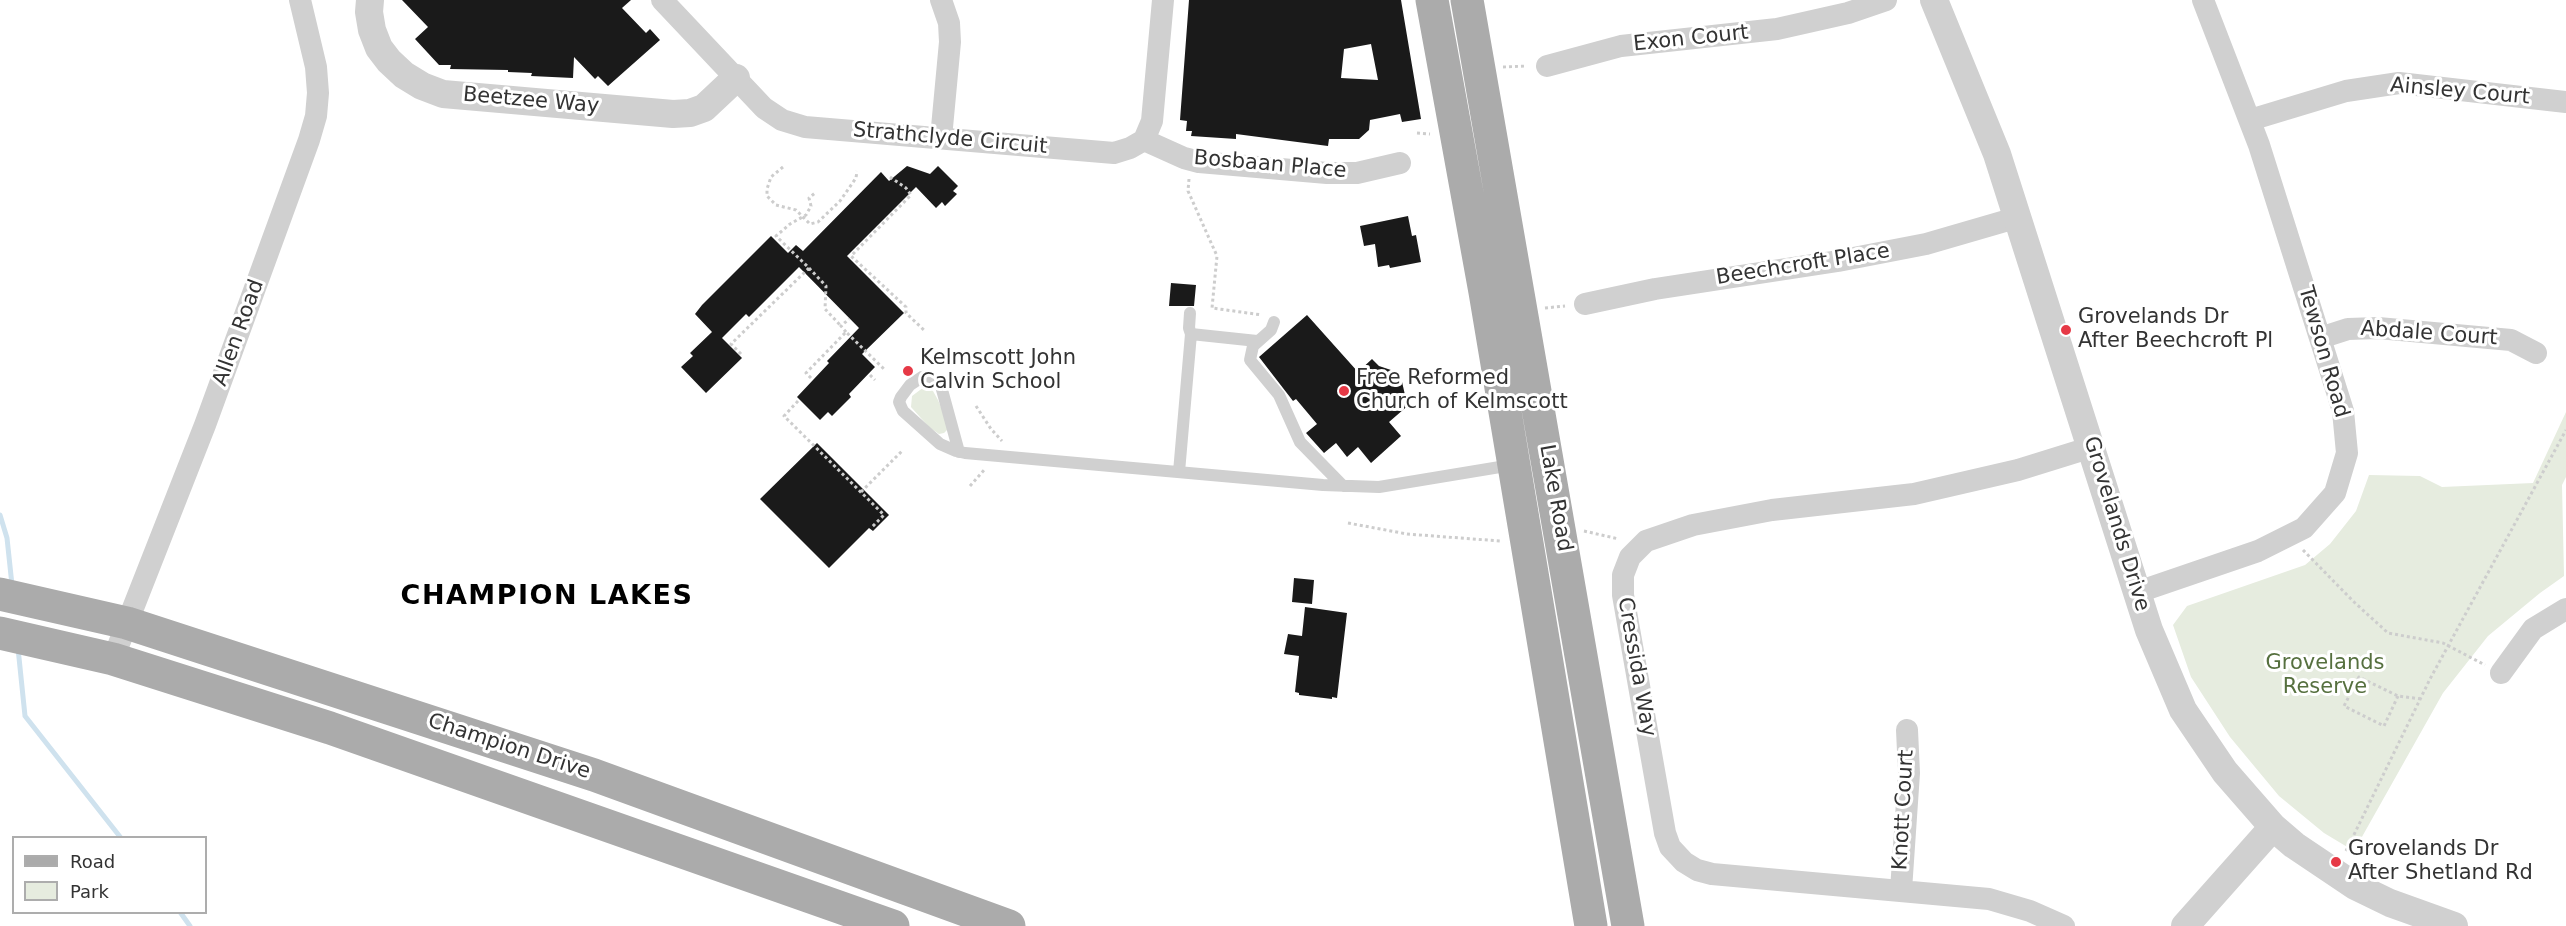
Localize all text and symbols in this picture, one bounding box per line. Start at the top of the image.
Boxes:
street label: Exon Court [1632,20,1750,58]
street label: Ainsley Court [2389,73,2531,111]
street label: Beetzee Way [462,82,600,120]
street label: Strathclyde Circuit [852,118,1048,160]
street label: Bosbaan Place [1193,146,1347,184]
street label: Beechcroft Place [1714,239,1892,291]
street label: Allen Road [208,276,270,390]
street label: Tewson Road [2292,283,2354,421]
place label: Grovelands Dr After Beechcroft Pl [2078,305,2273,355]
street label: Abdale Court [2360,317,2498,351]
marker: Grovelands Dr After Beechcroft Pl [2059,323,2073,337]
place label: Kelmscott John Calvin School [920,346,1076,396]
marker: Kelmscott John Calvin School [901,364,915,378]
place label: Free Reformed Church of Kelmscott [1356,366,1568,416]
marker: Free Reformed Church of Kelmscott [1337,384,1351,398]
street label: Grovelands Drive [2077,433,2155,615]
street label: Lake Road [1533,442,1577,554]
district label: CHAMPION LAKES [401,581,693,613]
street label: Cressida Way [1611,595,1661,739]
park label: Grovelands Reserve [2266,651,2384,701]
street label: Champion Drive [425,709,593,785]
street label: Knott Court [1888,749,1920,871]
legend [12,836,207,914]
place label: Grovelands Dr After Shetland Rd [2348,837,2533,887]
text: Road [70,851,115,872]
marker: Grovelands Dr After Shetland Rd [2329,855,2343,869]
text: Park [70,881,109,902]

